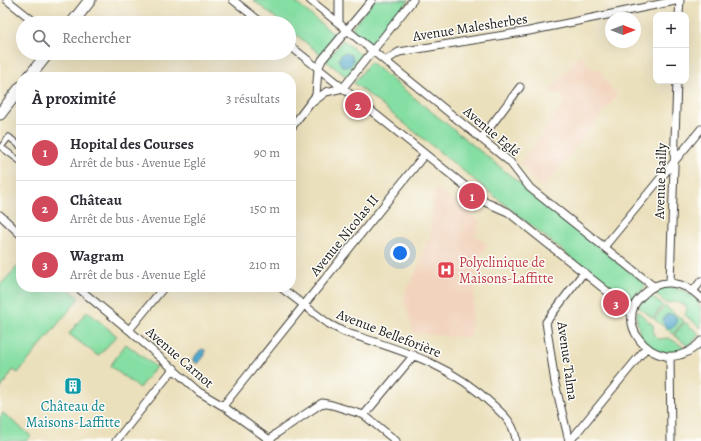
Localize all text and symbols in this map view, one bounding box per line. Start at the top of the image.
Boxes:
street label: Avenue Malesherbes [410,9,529,46]
north arrow [605,12,641,48]
map controls [653,12,689,84]
button: + [653,12,689,48]
search box [16,16,296,60]
icon: search [30,27,52,49]
text: Rechercher [62,28,131,48]
button: − [653,48,689,84]
text: À proximité [32,87,116,110]
text: 3 résultats [226,90,280,107]
pin: 2 [345,90,371,120]
street label: Avenue Eglé [458,101,524,161]
text: Hopital des Courses [70,134,194,154]
street label: Avenue Bailly [650,142,671,221]
text: 1 [43,144,47,161]
text: 90 m [254,144,280,161]
text: Arrêt de bus · Avenue Eglé [70,154,206,171]
pin: 1 [459,181,485,211]
text: Château [70,190,122,210]
street label: Avenue Nicolas II [305,191,383,281]
text: 2 [42,200,48,217]
text: 150 m [250,200,280,217]
text: Arrêt de bus · Avenue Eglé [70,210,206,227]
your location [390,243,410,263]
text: Wagram [70,246,124,266]
place label: Polyclinique de Maisons-Laffitte [459,253,554,288]
text: 3 [42,256,48,273]
text: 210 m [249,256,280,273]
hospital icon: Polyclinique de Maisons-Laffitte [436,260,456,280]
text: Arrêt de bus · Avenue Eglé [70,266,206,283]
pin: 3 [603,288,629,318]
street label: Avenue Belleforière [333,304,444,362]
street label: Avenue Talma [552,319,583,402]
street label: Avenue Carnot [141,322,218,392]
building icon: Château de Maisons-Laffitte [63,376,83,396]
place label: Château de Maisons-Laffitte [26,397,120,432]

